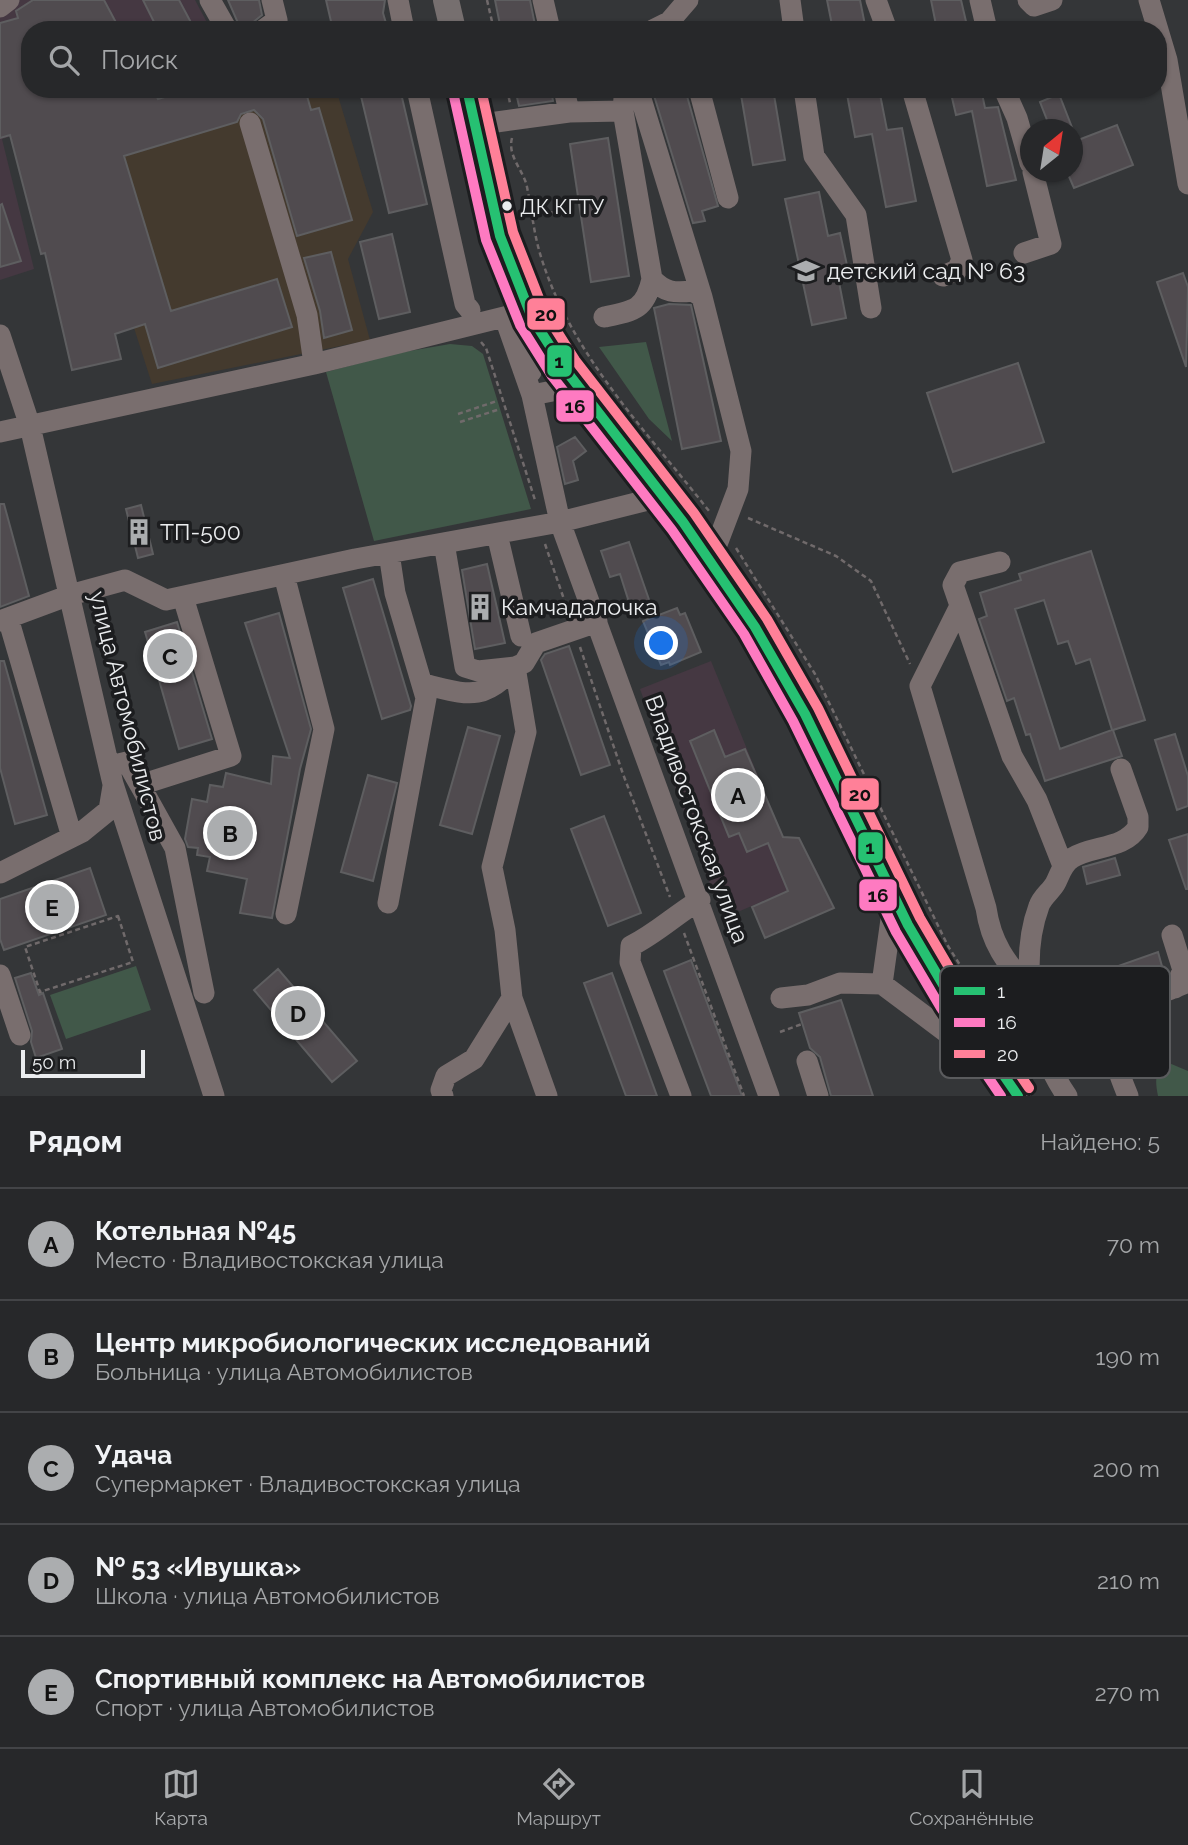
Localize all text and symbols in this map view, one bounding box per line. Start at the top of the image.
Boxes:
search box [21,21,1167,98]
icon: search [45,41,83,79]
text: Поиск [101,45,178,75]
north arrow [1020,119,1083,182]
place label: ДК КГТУ [520,194,605,219]
marker: ДК КГТУ [500,199,514,213]
school or university icon: детский сад № 63 [791,256,821,286]
place label: детский сад № 63 [827,257,1025,284]
line badge: 20 [526,297,566,331]
text: 20 [535,303,557,325]
line badge: 1 [546,344,573,378]
text: 1 [554,350,564,372]
line badge: 16 [555,389,595,423]
text: 16 [565,395,585,417]
building icon: ТП-500 [124,517,154,547]
place label: ТП-500 [160,518,241,545]
street label: улица Автомобилистов [84,588,173,844]
building icon: Камчадалочка [465,592,495,622]
place label: Камчадалочка [501,593,658,620]
your location [644,626,678,660]
pin: C [147,630,193,682]
street label: Владивостокская улица [640,691,755,946]
pin: A [715,769,761,821]
line badge: 20 [840,777,880,811]
text: 20 [849,783,871,805]
pin: B [207,807,253,859]
line badge: 1 [857,831,884,864]
text: 1 [865,836,875,858]
line badge: 16 [858,878,898,912]
pin: E [29,881,75,933]
text: 16 [868,884,888,906]
legend [940,966,1170,1078]
text: 1 [997,980,1005,1002]
pin: D [275,987,321,1039]
text: 16 [997,1011,1017,1033]
text: 20 [997,1043,1019,1065]
scale bar [21,1047,145,1079]
text: 50 m [32,1051,76,1073]
text: Рядом [28,1124,122,1159]
text: Найдено: 5 [1040,1128,1160,1155]
text: Котельная №45 [95,1216,296,1246]
text: A [43,1231,59,1258]
text: 70 m [1107,1231,1160,1258]
text: Место · Владивостокская улица [95,1246,444,1273]
text: Центр микробиологических исследований [95,1328,650,1358]
text: B [43,1343,59,1370]
text: 190 m [1096,1343,1160,1370]
text: Больница · улица Автомобилистов [95,1358,473,1385]
text: Удача [95,1440,172,1470]
text: C [43,1455,59,1482]
text: 200 m [1093,1455,1160,1482]
text: Супермаркет · Владивостокская улица [95,1470,521,1497]
text: № 53 «Ивушка» [95,1552,301,1582]
text: D [43,1567,59,1594]
text: 210 m [1097,1567,1160,1594]
text: Школа · улица Автомобилистов [95,1582,439,1609]
text: Спортивный комплекс на Автомобилистов [95,1664,645,1694]
text: E [44,1679,58,1706]
text: 270 m [1095,1679,1160,1706]
text: Спорт · улица Автомобилистов [95,1694,435,1721]
tab: Карта [154,1765,208,1829]
tab: Маршрут [516,1765,601,1829]
tab: Сохранённые [909,1765,1034,1829]

